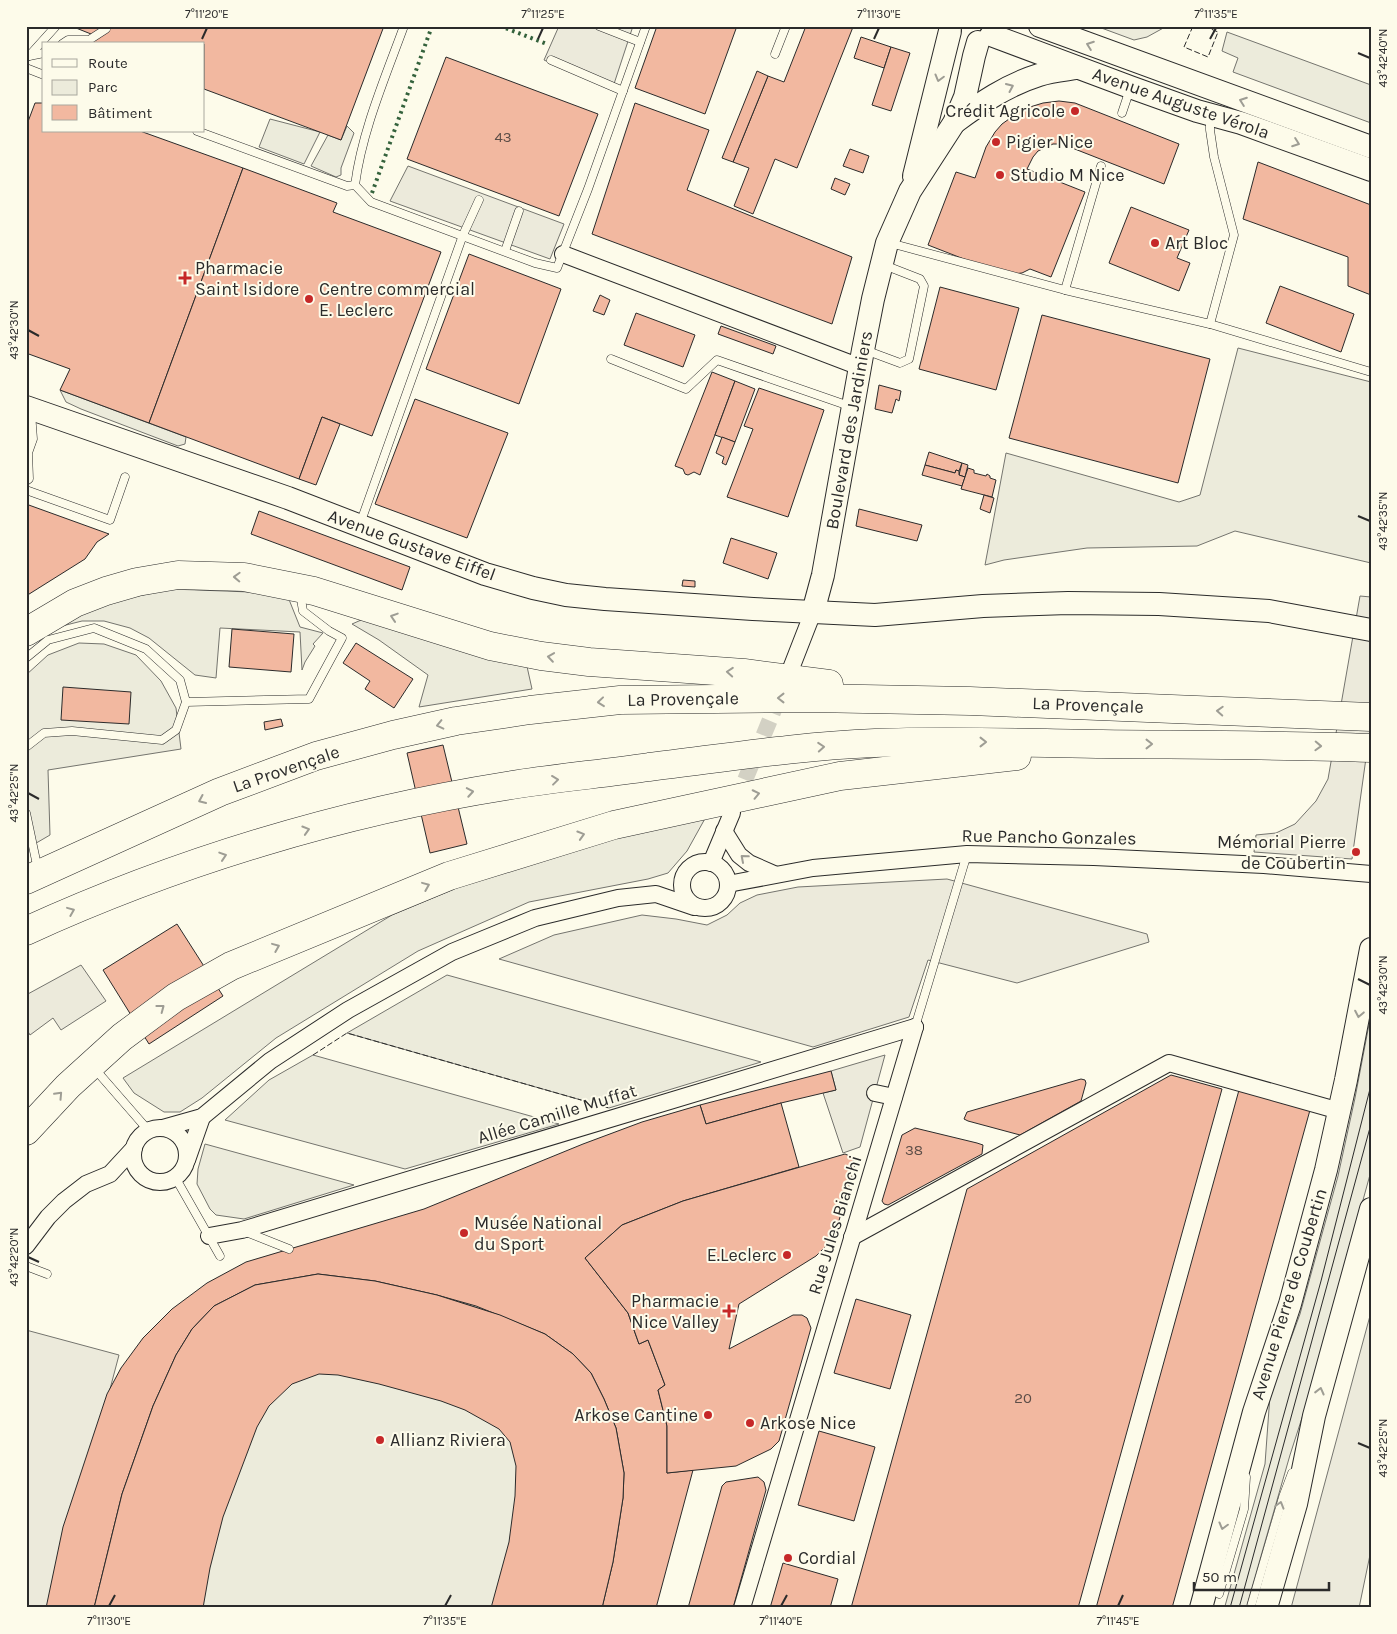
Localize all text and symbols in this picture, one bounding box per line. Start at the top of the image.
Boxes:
text: 7°11'20"E [185,7,229,21]
text: 7°11'25"E [521,7,565,21]
text: 7°11'30"E [857,7,901,21]
text: 7°11'35"E [1194,7,1238,21]
text: 43°42'40"N [1376,29,1390,87]
one-way arrow [1086,41,1095,51]
legend [42,42,205,132]
text: Route [88,54,128,72]
street label: Avenue Auguste Vérola [1090,62,1272,144]
one-way arrow [934,73,944,82]
text: Parc [88,78,118,96]
one-way arrow [1005,83,1014,94]
one-way arrow [1239,97,1248,107]
place label: Crédit Agricole [945,100,1065,122]
text: Bâtiment [88,104,152,122]
marker: Crédit Agricole [1069,105,1081,117]
house number: 43 [494,128,512,146]
place label: Pigier Nice [1006,131,1093,153]
marker: Pigier Nice [990,136,1002,148]
one-way arrow [1291,137,1299,147]
place label: Studio M Nice [1010,164,1124,186]
marker: Studio M Nice [994,169,1006,181]
place label: Art Bloc [1165,232,1228,254]
marker: Art Bloc [1149,237,1161,249]
place label: Pharmacie Saint Isidore [195,257,299,300]
marker: Pharmacie Saint Isidore [179,272,191,284]
place label: Centre commercial E. Leclerc [319,278,475,321]
marker: Centre commercial E. Leclerc [303,293,315,305]
text: 43°42'30"N [7,300,21,360]
street label: Boulevard des Jardiniers [821,329,877,531]
text: 43°42'35"N [1376,492,1390,550]
street label: Avenue Gustave Eiffel [325,504,499,586]
one-way arrow [232,571,240,582]
one-way arrow [390,613,398,623]
one-way arrow [547,652,555,663]
one-way arrow [726,667,734,678]
street label: La Provençale [627,687,739,711]
street label: La Provençale [1032,692,1144,718]
one-way arrow [777,693,784,703]
one-way arrow [597,696,605,707]
one-way arrow [1216,706,1224,717]
one-way arrow [436,719,445,730]
one-way arrow [980,737,988,747]
one-way arrow [1146,739,1153,749]
street label: La Provençale [230,740,342,798]
one-way arrow [817,741,825,752]
one-way arrow [1314,741,1322,751]
text: 43°42'25"N [7,764,21,822]
one-way arrow [551,775,560,785]
one-way arrow [466,788,475,798]
one-way arrow [751,789,760,800]
one-way arrow [198,793,207,804]
street label: Rue Pancho Gonzales [961,824,1137,850]
one-way arrow [301,825,309,835]
one-way arrow [576,831,584,841]
place label: Mémorial Pierre de Coubertin [1217,831,1346,874]
marker: Mémorial Pierre de Coubertin [1350,846,1362,858]
one-way arrow [219,851,227,861]
one-way arrow [741,855,750,864]
one-way arrow [421,881,430,892]
one-way arrow [66,907,75,918]
one-way arrow [271,943,280,954]
text: 43°42'30"N [1376,955,1390,1015]
one-way arrow [155,1005,165,1014]
one-way arrow [1354,1010,1365,1018]
street label: Allée Camille Muffat [475,1079,639,1149]
one-way arrow [53,1091,62,1100]
house number: 38 [905,1141,923,1159]
street label: Rue Jules Bianchi [803,1153,867,1297]
street label: Avenue Pierre de Coubertin [1246,1186,1332,1402]
place label: Musée National du Sport [474,1212,602,1255]
text: 43°42'20"N [7,1227,21,1287]
marker: Musée National du Sport [458,1227,470,1239]
place label: E.Leclerc [707,1244,777,1266]
marker: E.Leclerc [781,1249,793,1261]
place label: Pharmacie Nice Valley [631,1290,720,1333]
marker: Pharmacie Nice Valley [723,1305,735,1317]
one-way arrow [1314,1386,1325,1395]
house number: 20 [1014,1389,1032,1407]
place label: Arkose Cantine [574,1404,698,1426]
marker: Arkose Cantine [702,1409,714,1421]
place label: Arkose Nice [760,1412,856,1434]
marker: Arkose Nice [744,1417,756,1429]
text: 43°42'25"N [1376,1419,1390,1477]
place label: Allianz Riviera [390,1429,506,1451]
marker: Allianz Riviera [374,1434,386,1446]
one-way arrow [1275,1502,1285,1510]
one-way arrow [1218,1521,1229,1530]
place label: Cordial [798,1547,856,1569]
marker: Cordial [782,1552,794,1564]
scale bar [1194,1559,1330,1591]
text: 50 m [1202,1568,1237,1586]
text: 7°11'30"E [87,1614,131,1628]
text: 7°11'35"E [423,1614,467,1628]
text: 7°11'40"E [759,1614,803,1628]
text: 7°11'45"E [1096,1614,1140,1628]

